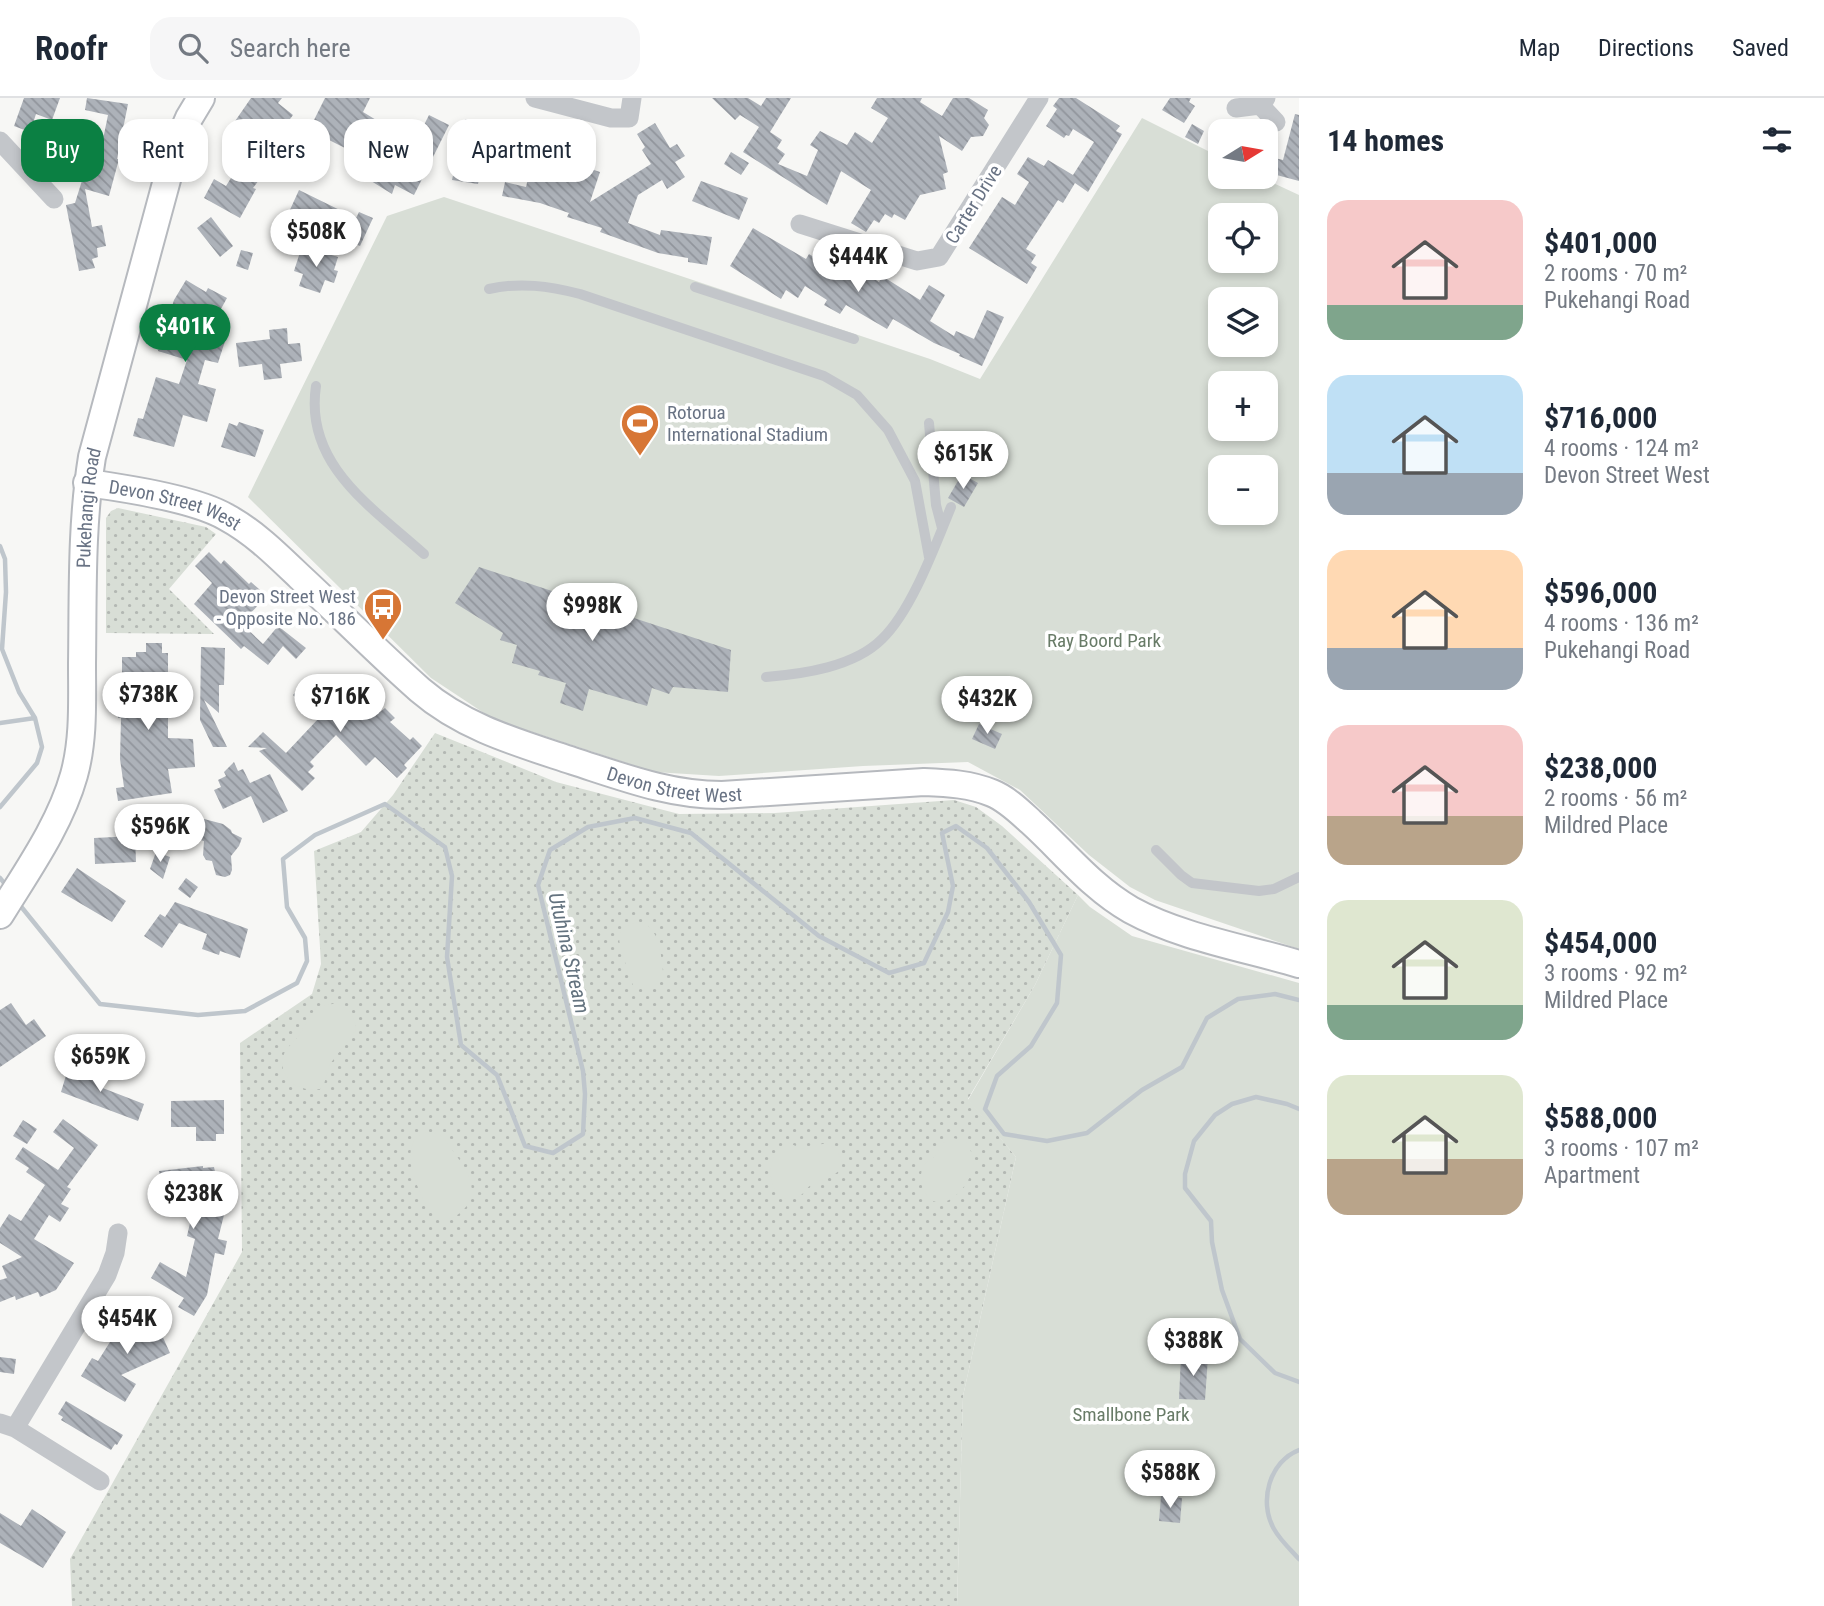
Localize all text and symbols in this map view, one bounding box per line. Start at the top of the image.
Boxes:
search box [150,17,640,80]
text: Roofr [35,29,108,68]
icon: search [174,29,212,67]
text: Search here [230,33,351,63]
text: Map [1519,34,1560,62]
text: Directions [1598,34,1694,62]
text: Saved [1732,34,1789,62]
chip: Buy [21,119,104,182]
chip: Rent [118,119,208,182]
chip: Filters [222,119,330,182]
chip: New [344,119,433,182]
chip: Apartment [447,119,596,182]
north arrow [1208,119,1278,189]
map controls [1208,119,1278,525]
icon: filters [1758,121,1796,159]
text: 14 homes [1327,123,1444,158]
street label: Carter Drive [940,160,1007,248]
button: locate [1208,203,1278,273]
pin: $508K [267,209,365,269]
text: $508K [286,218,346,245]
text: $401,000 [1544,225,1657,260]
icon: home [1383,228,1467,312]
pin: $444K [809,234,907,294]
text: $444K [828,243,888,270]
text: 2 rooms · 70 m² [1544,260,1687,287]
button: layers [1208,287,1278,357]
text: Pukehangi Road [1544,287,1690,314]
pin: $401K [136,304,234,364]
text: $401K [155,313,215,340]
button: + [1208,371,1278,441]
text: $716,000 [1544,400,1657,435]
place label: Rotorua International Stadium [667,401,828,446]
sports icon: Rotorua International Stadium [619,402,661,457]
icon: home [1383,403,1467,487]
pin: $615K [914,432,1012,491]
text: 4 rooms · 124 m² [1544,435,1699,462]
text: $615K [933,440,993,467]
street label: Pukehangi Road [72,445,106,568]
button: − [1208,455,1278,525]
text: Devon Street West [1544,462,1710,489]
street label: Devon Street West [107,475,245,535]
text: $596,000 [1544,575,1657,610]
icon: home [1383,578,1467,662]
pin: $998K [543,584,641,643]
place label: Devon Street West - Opposite No. 186 [216,585,356,630]
bus stop icon: Devon Street West - Opposite No. 186 [362,586,404,641]
text: $998K [562,592,622,619]
text: 4 rooms · 136 m² [1544,610,1699,637]
park label: Ray Boord Park [1047,629,1161,652]
text: Pukehangi Road [1544,637,1690,664]
pin: $738K [99,672,197,732]
pin: $716K [291,674,389,734]
pin: $432K [938,676,1036,736]
text: $738K [118,681,178,708]
text: $716K [310,683,370,710]
text: $432K [957,685,1017,712]
text: $238,000 [1544,750,1657,785]
icon: home [1383,753,1467,837]
street label: Devon Street West [604,762,743,807]
text: 2 rooms · 56 m² [1544,785,1687,812]
pin: $596K [111,804,209,864]
text: Mildred Place [1544,812,1668,839]
text: $596K [130,813,190,840]
water label: Utuhina Stream [543,890,595,1016]
text: $454,000 [1544,925,1657,960]
icon: home [1383,928,1467,1012]
text: 3 rooms · 92 m² [1544,960,1687,987]
text: Mildred Place [1544,987,1668,1014]
pin: $659K [51,1034,149,1094]
text: $659K [70,1043,130,1070]
text: $588,000 [1544,1100,1657,1135]
icon: home [1383,1103,1467,1187]
text: 3 rooms · 107 m² [1544,1135,1699,1162]
text: Apartment [1544,1162,1640,1189]
pin: $238K [144,1172,242,1231]
text: $238K [163,1180,223,1207]
pin: $454K [78,1296,176,1356]
text: $454K [97,1305,157,1332]
pin: $388K [1144,1318,1242,1378]
text: $388K [1163,1327,1223,1354]
park label: Smallbone Park [1072,1403,1190,1426]
pin: $588K [1121,1450,1219,1510]
text: $588K [1140,1459,1200,1486]

